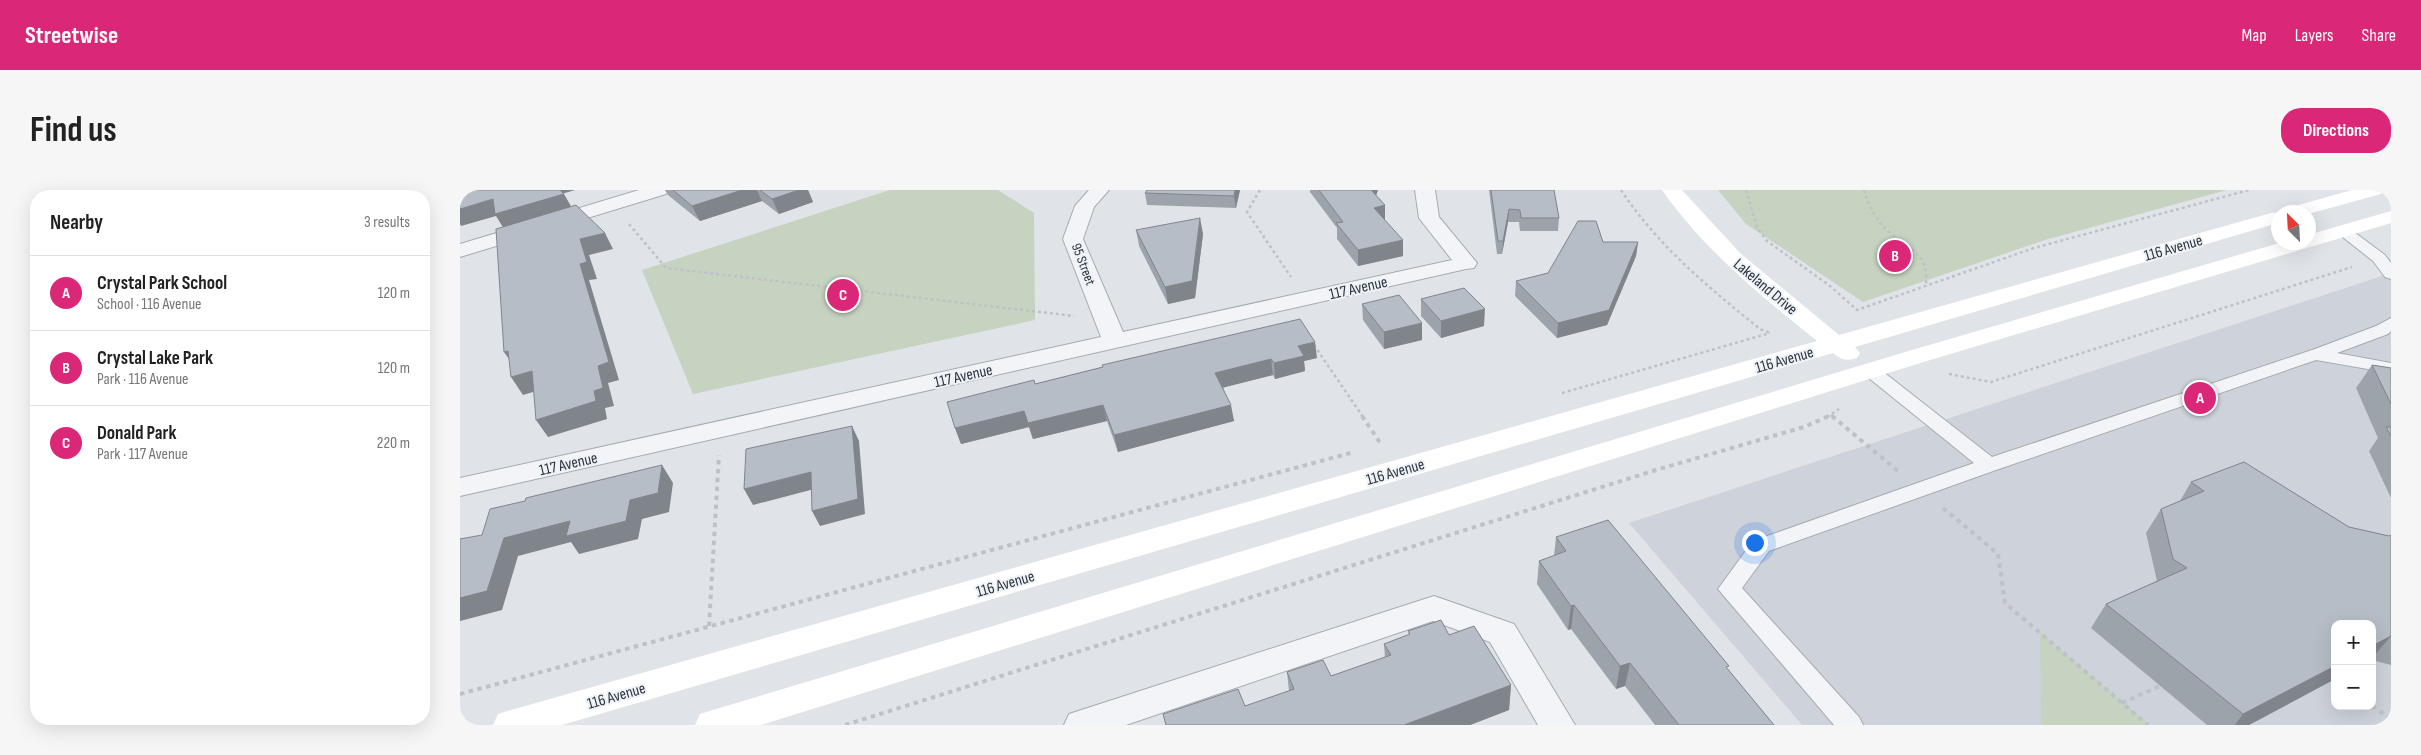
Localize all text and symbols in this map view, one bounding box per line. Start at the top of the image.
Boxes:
text: Streetwise [25,21,118,50]
text: Map [2242,25,2267,46]
text: Layers [2295,25,2334,46]
text: Share [2362,25,2396,46]
button: Directions [2281,108,2391,153]
text: Find us [30,109,117,152]
north arrow [2271,205,2316,250]
text: Nearby [50,210,103,235]
text: 3 results [364,213,410,232]
street label: 116 Avenue [2142,231,2205,266]
pin: B [1879,237,1911,275]
street label: 95 Street [1068,241,1099,288]
street label: Lakeland Drive [1729,255,1801,319]
text: Crystal Park School [97,272,227,295]
street label: 117 Avenue [1327,273,1389,304]
pin: C [827,276,859,314]
text: A [62,284,70,303]
text: 120 m [378,284,410,303]
text: School · 116 Avenue [97,295,202,314]
street label: 116 Avenue [1753,343,1816,378]
text: Crystal Lake Park [97,347,213,370]
text: B [62,359,70,378]
text: 120 m [378,359,410,378]
street label: 117 Avenue [932,361,994,392]
text: Park · 116 Avenue [97,370,189,389]
pin: A [2184,379,2216,417]
text: Donald Park [97,422,177,445]
text: C [62,434,70,453]
text: 220 m [377,434,410,453]
text: Park · 117 Avenue [97,445,188,464]
street label: 117 Avenue [537,449,599,480]
street label: 116 Avenue [1364,455,1427,490]
your location [1742,530,1768,556]
street label: 116 Avenue [974,567,1037,602]
map controls [2331,620,2376,710]
button: + [2331,620,2376,665]
button: − [2331,665,2376,710]
street label: 116 Avenue [585,679,648,714]

